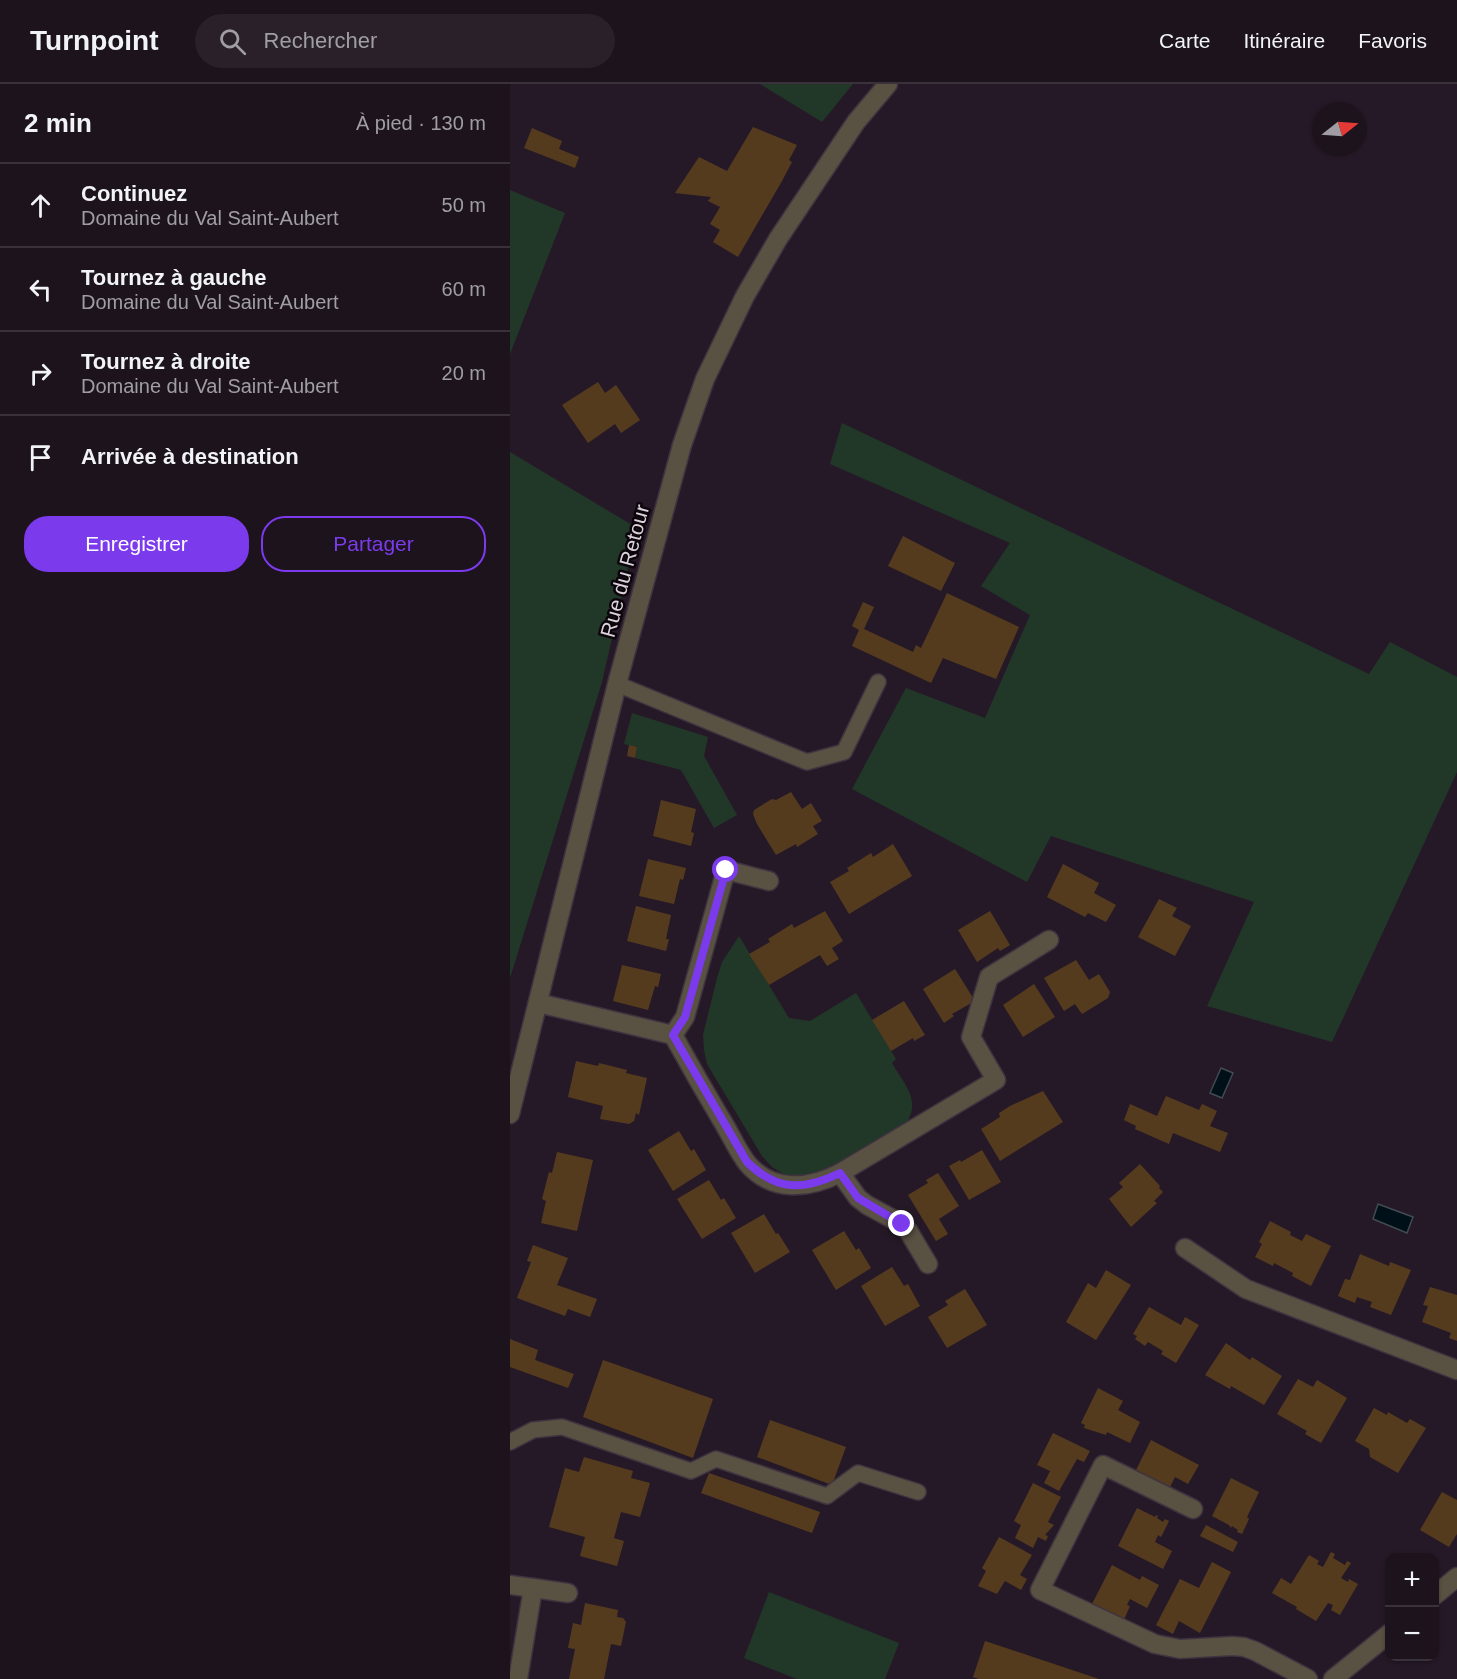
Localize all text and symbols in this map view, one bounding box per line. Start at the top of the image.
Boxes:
search box [195,14,615,68]
text: Turnpoint [30,25,159,56]
icon: search [216,25,249,58]
text: Rechercher [264,28,377,53]
text: Carte [1159,29,1210,52]
text: Itinéraire [1243,29,1325,52]
text: Favoris [1358,29,1427,52]
north arrow [1313,102,1367,156]
text: 2 min [24,108,92,138]
text: À pied · 130 m [356,112,486,134]
text: Continuez [81,181,187,206]
icon: ahead [24,189,57,222]
text: 50 m [442,194,486,216]
text: Domaine du Val Saint-Aubert [81,207,339,229]
text: Tournez à gauche [81,265,266,290]
icon: left [24,273,57,306]
text: 60 m [442,278,486,300]
text: Domaine du Val Saint-Aubert [81,291,339,313]
text: Tournez à droite [81,349,251,374]
icon: right [24,357,57,390]
text: 20 m [442,362,486,384]
text: Domaine du Val Saint-Aubert [81,375,339,397]
icon: arrive [24,441,57,474]
text: Arrivée à destination [81,444,299,469]
street label: Rue du Retour [596,502,653,640]
button: Enregistrer [24,516,249,572]
button: Partager [261,516,486,572]
route start [712,856,738,882]
route end [888,1210,914,1236]
map controls [1385,1553,1439,1661]
button: + [1385,1553,1439,1607]
button: − [1385,1607,1439,1661]

